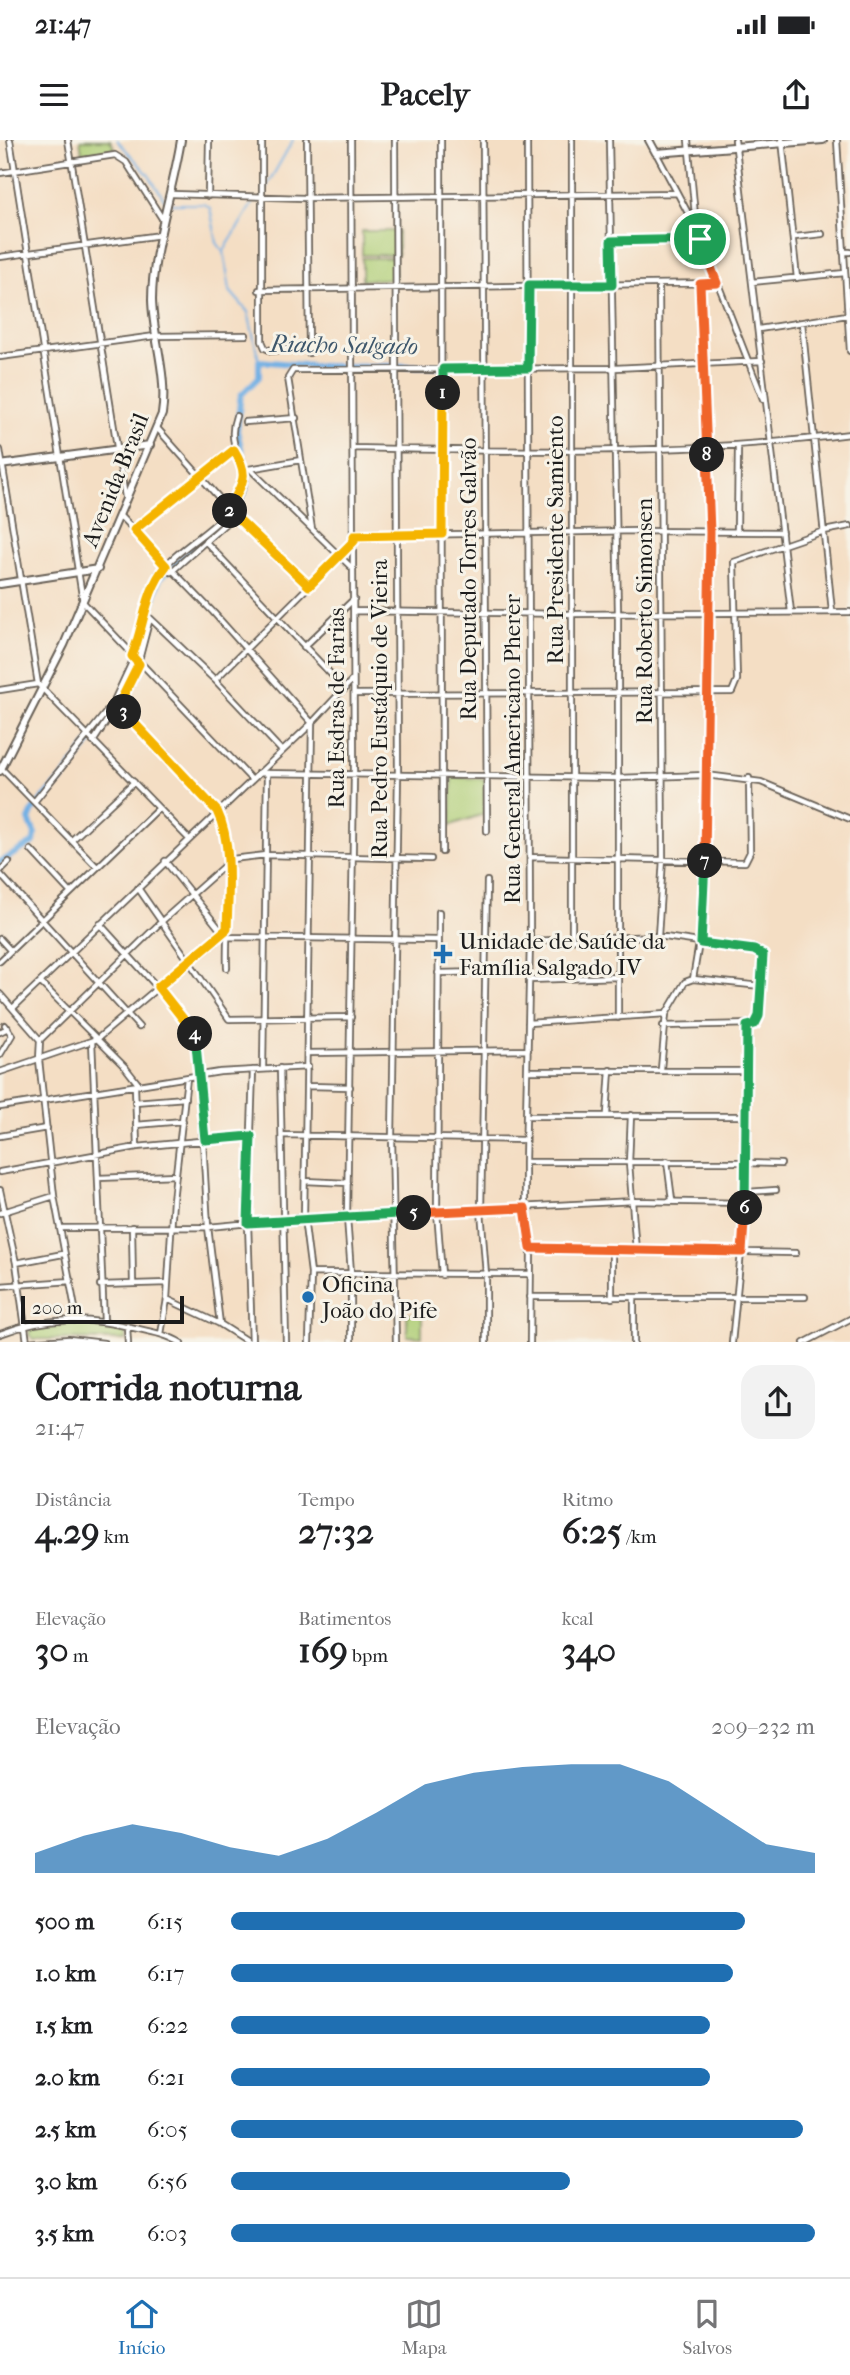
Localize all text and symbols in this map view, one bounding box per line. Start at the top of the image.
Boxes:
text: 21:47 [35,9,91,40]
icon: menu [35,76,73,114]
text: Pacely [381,76,469,113]
icon: share [777,76,815,114]
pin [670,209,730,269]
icon: arrive [681,220,719,258]
water label: Riacho Salgado [268,330,418,360]
pin: 1 [426,376,460,410]
text: 1 [439,381,446,403]
street label: Avenida Brasil [76,409,155,552]
street label: Rua Presidente Samiento [542,415,569,665]
street label: Rua Deputado Torres Galvão [455,438,482,720]
pin: 8 [690,438,724,472]
text: 8 [702,443,711,465]
pin: 2 [212,494,247,528]
street label: Rua Roberto Simonsen [631,497,658,724]
text: 2 [225,499,234,521]
street label: Rua Pedro Eustáquio de Vieira [366,559,393,859]
street label: Rua General Americano Pherer [499,594,526,904]
street label: Rua Esdras de Farias [323,607,350,809]
pin: 3 [106,694,142,730]
text: 3 [120,700,127,722]
pin: 7 [688,844,722,878]
text: 7 [700,849,709,871]
place label: Unidade de Saúde da Família Salgado IV [459,928,665,981]
marker: Unidade de Saúde da Família Salgado IV [433,944,453,964]
pin: 4 [178,1016,212,1052]
text: 4 [189,1022,200,1044]
pin: 6 [728,1190,762,1226]
pin: 5 [396,1196,432,1230]
text: 6 [739,1196,750,1218]
text: 5 [409,1201,418,1223]
place label: Oficina João do Pife [320,1271,437,1324]
marker: Oficina João do Pife [300,1289,316,1305]
scale bar [21,1294,184,1325]
text: 200 m [32,1297,83,1319]
text: Corrida noturna [35,1365,301,1410]
button: share [741,1365,815,1439]
text: 21:47 [35,1414,85,1441]
text: Distância [35,1489,111,1511]
text: Tempo [298,1489,355,1511]
text: Ritmo [562,1489,613,1511]
text: 4.29 [35,1511,100,1552]
text: 27:32 [298,1511,374,1552]
text: 6:25 [562,1511,622,1552]
text: km [100,1526,129,1548]
text: /km [622,1526,657,1548]
text: Elevação [35,1608,106,1630]
text: Batimentos [298,1608,391,1630]
text: kcal [562,1608,594,1630]
text: 30 [35,1630,69,1671]
text: 169 [298,1630,348,1671]
text: 340 [562,1630,616,1671]
text: m [69,1645,89,1667]
text: bpm [348,1645,388,1667]
text: Elevação [35,1713,121,1740]
text: 209–232 m [711,1713,815,1740]
text: 500 m [35,1908,94,1935]
text: 6:15 [147,1908,183,1935]
text: 1.0 km [35,1960,96,1987]
text: 6:17 [147,1960,184,1987]
text: 1.5 km [35,2012,93,2039]
text: 6:22 [147,2012,189,2039]
text: 2.0 km [35,2064,100,2091]
text: 6:21 [147,2064,185,2091]
text: 2.5 km [35,2116,96,2143]
text: 6:05 [147,2116,188,2143]
text: 3.0 km [35,2168,97,2195]
text: 6:56 [147,2168,187,2195]
text: 3.5 km [35,2220,94,2247]
text: 6:03 [147,2220,187,2247]
tab: Início [118,2295,165,2359]
tab: Mapa [401,2295,447,2359]
tab: Salvos [683,2295,732,2359]

